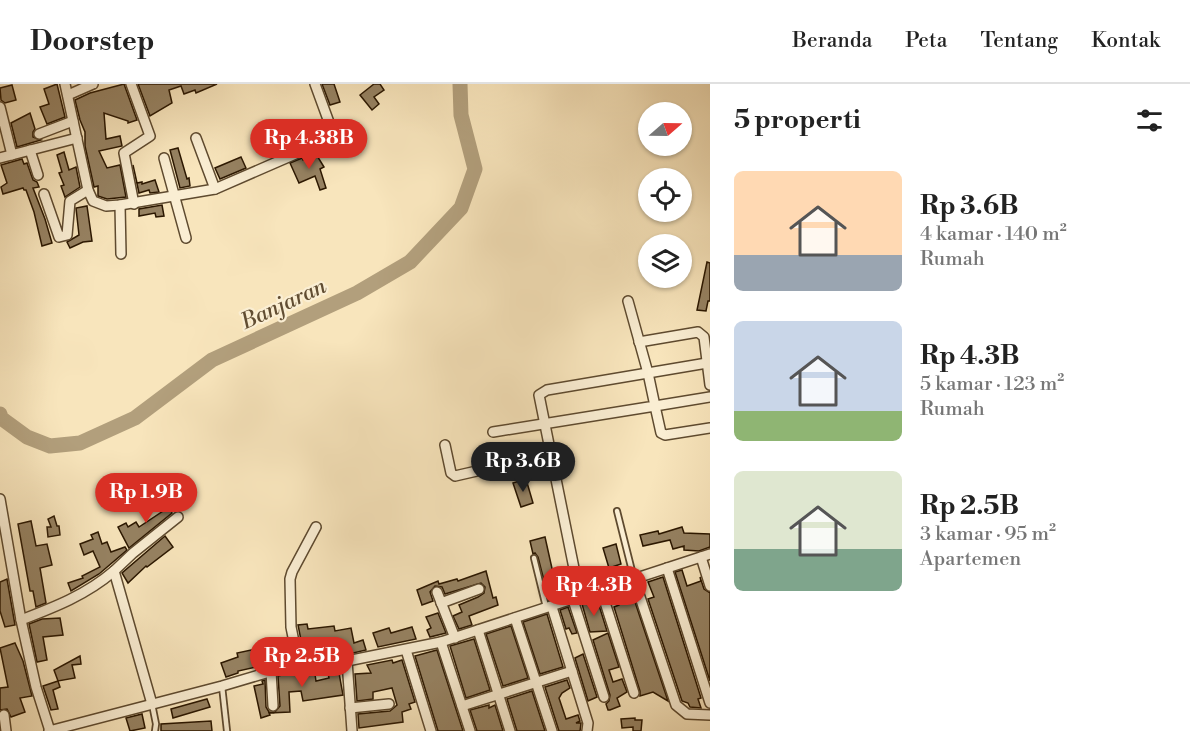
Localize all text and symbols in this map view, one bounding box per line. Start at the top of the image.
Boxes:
text: Doorstep [30,24,155,59]
text: Beranda [792,28,872,54]
text: Peta [905,28,947,54]
text: Tentang [980,28,1058,54]
text: Kontak [1091,28,1160,54]
north arrow [638,102,692,156]
map controls [638,102,692,288]
text: 5 properti [734,104,861,136]
icon: filters [1133,104,1166,137]
pin: Rp 4.38B [247,119,371,170]
text: Rp 4.38B [264,126,354,151]
button: locate [638,168,692,222]
text: Rp 3.6B [920,190,1019,222]
icon: home [782,195,854,267]
text: 4 kamar · 140 m² [920,222,1067,247]
button: layers [638,234,692,288]
text: Rumah [920,247,985,272]
water label: Banjaran [236,273,331,336]
text: Rp 4.3B [920,340,1020,372]
icon: home [782,345,854,417]
text: 5 kamar · 123 m² [920,372,1064,397]
text: Rumah [920,397,985,422]
pin: Rp 3.6B [468,442,578,493]
text: Rp 3.6B [485,449,561,474]
pin: Rp 1.9B [91,473,201,524]
text: Rp 1.9B [109,480,183,505]
text: Rp 2.5B [920,490,1019,522]
icon: home [782,495,854,567]
text: 3 kamar · 95 m² [920,522,1056,547]
text: Apartemen [920,547,1021,572]
pin: Rp 4.3B [539,566,649,617]
text: Rp 4.3B [556,573,632,598]
pin: Rp 2.5B [247,637,357,688]
text: Rp 2.5B [264,644,340,669]

